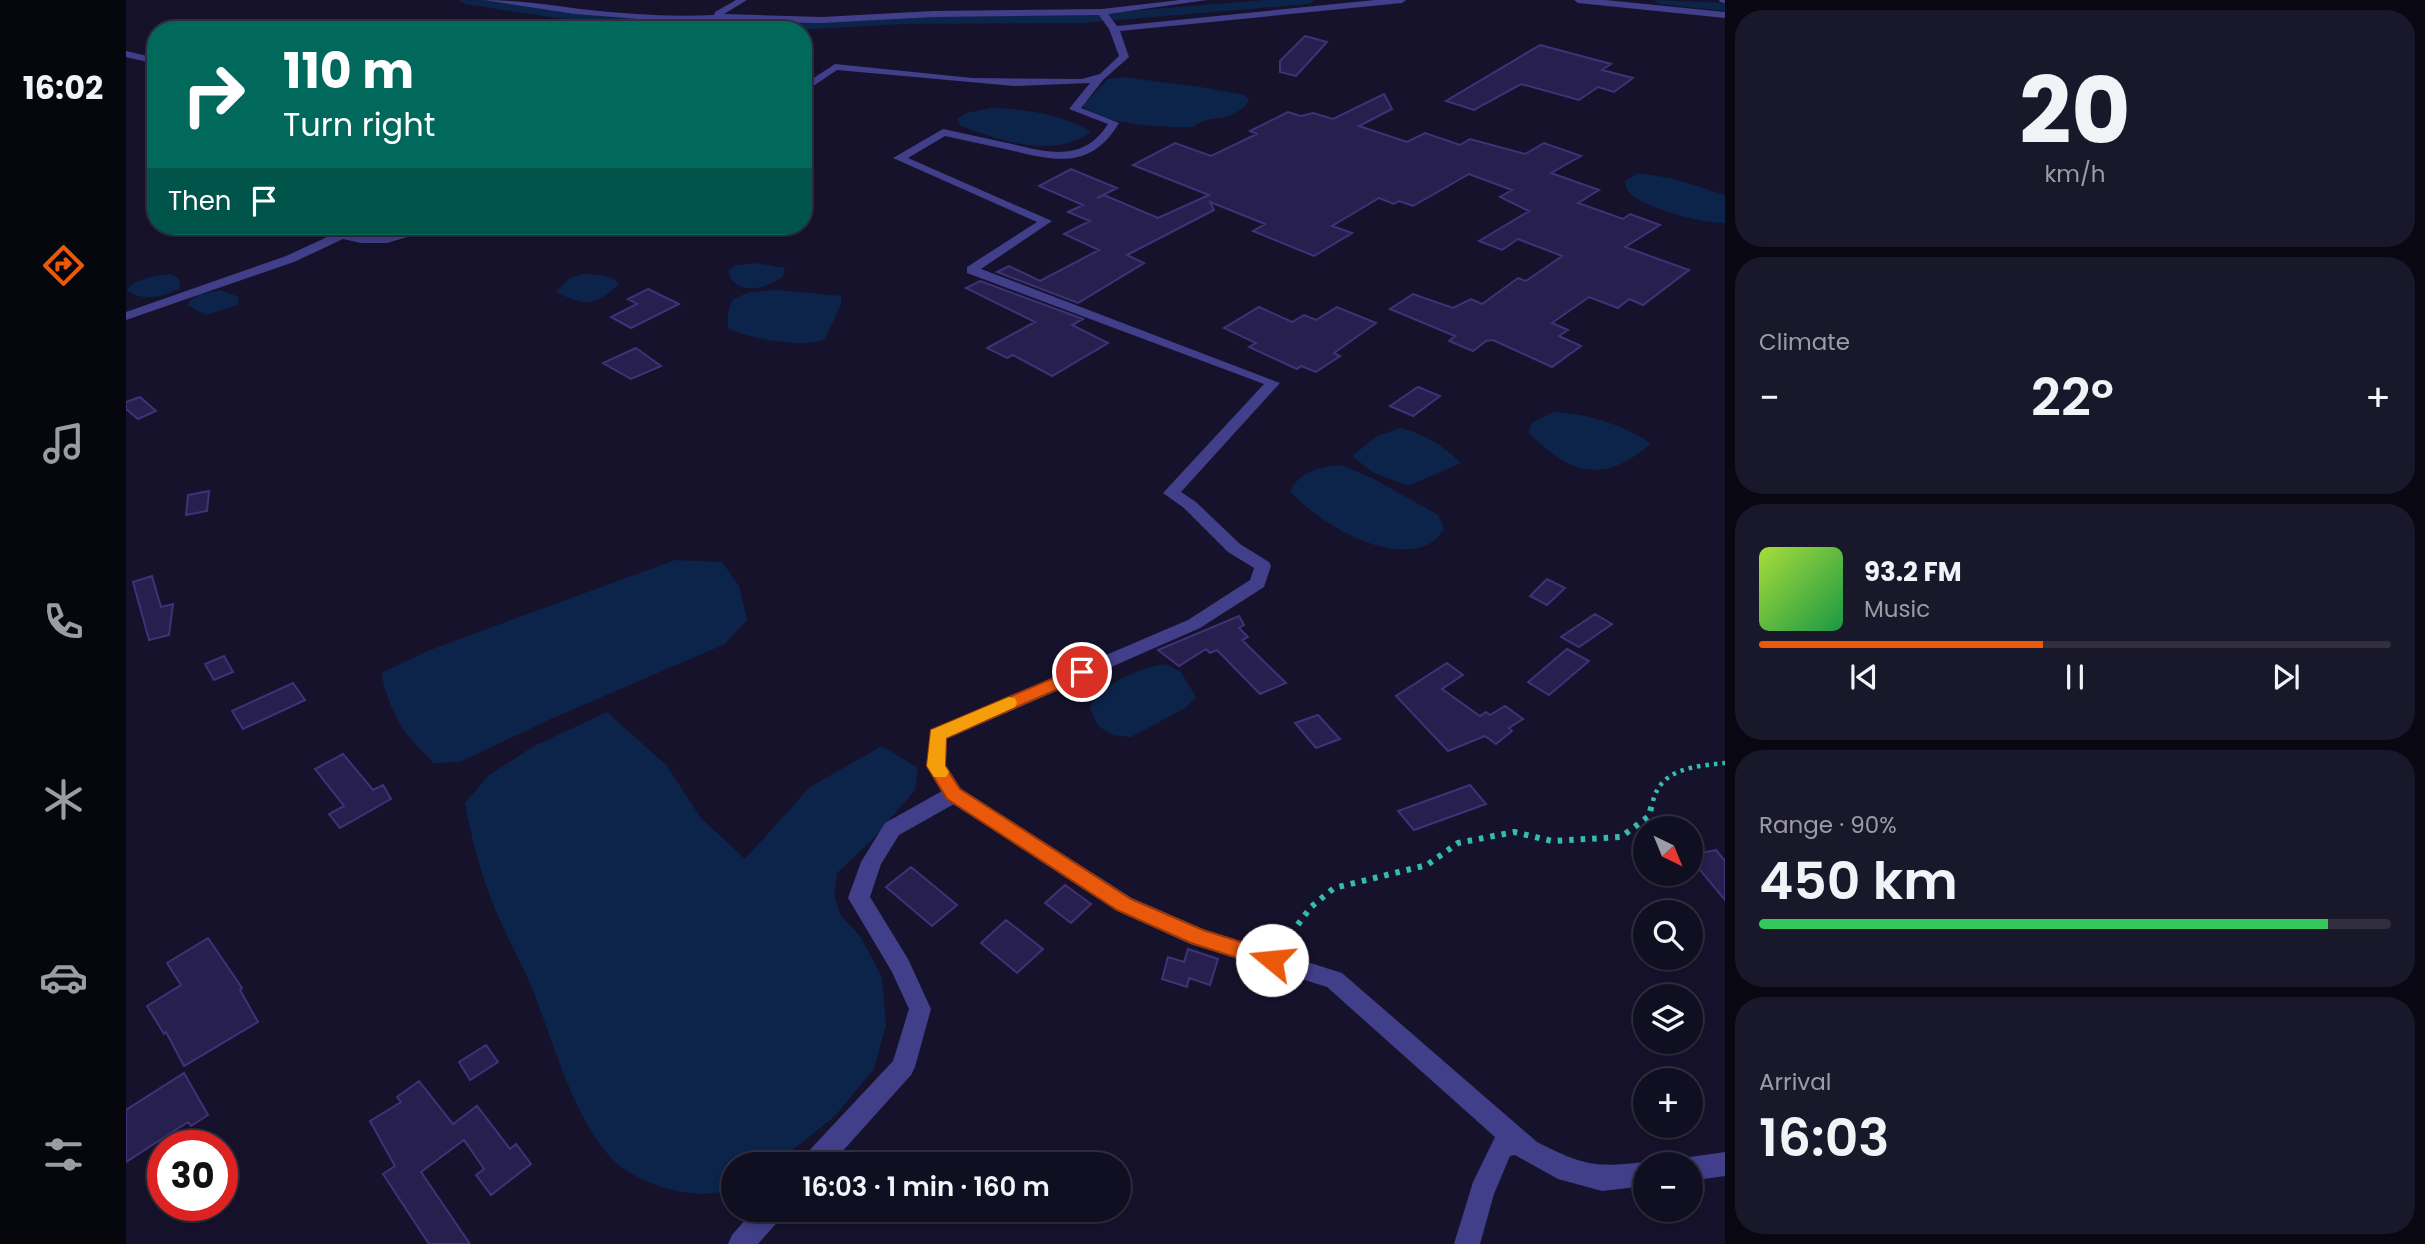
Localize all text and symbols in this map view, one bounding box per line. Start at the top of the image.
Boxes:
text: 110 m [283,37,414,105]
text: 20 [2019,47,2131,175]
icon: right [168,49,259,140]
text: 16:02 [23,65,103,110]
text: Turn right [283,102,435,147]
text: km/h [2044,158,2106,190]
icon: arrive [245,182,283,220]
text: Then [168,183,231,219]
icon: directions [39,241,88,290]
text: Climate [1759,326,1850,358]
text: 22° [2031,361,2114,434]
text: − [1759,371,1780,424]
text: + [2365,371,2391,424]
icon: music [39,419,88,468]
text: 93.2 FM [1864,554,1962,590]
text: Music [1864,593,1930,625]
icon: phone [39,597,88,646]
pin [1052,642,1112,702]
icon: arrive [1063,653,1101,691]
icon: previous [1845,658,1883,696]
icon: pause [2056,658,2094,696]
icon: next [2267,658,2305,696]
icon: climate [39,775,88,824]
text: Range · 90% [1759,809,1897,841]
north arrow [1633,816,1703,886]
map controls [1633,816,1703,1222]
text: 450 km [1759,844,1958,917]
button: search [1633,900,1703,970]
position arrow [1235,923,1309,997]
icon: car [39,953,88,1002]
button: layers [1633,984,1703,1054]
text: Arrival [1759,1066,1831,1098]
button: + [1633,1068,1703,1138]
text: 16:03 [1759,1101,1890,1174]
icon: filters [39,1130,88,1179]
speed limit sign: 30 [147,1130,238,1221]
button: − [1633,1152,1703,1222]
text: 16:03 · 1 min · 160 m [802,1169,1050,1205]

